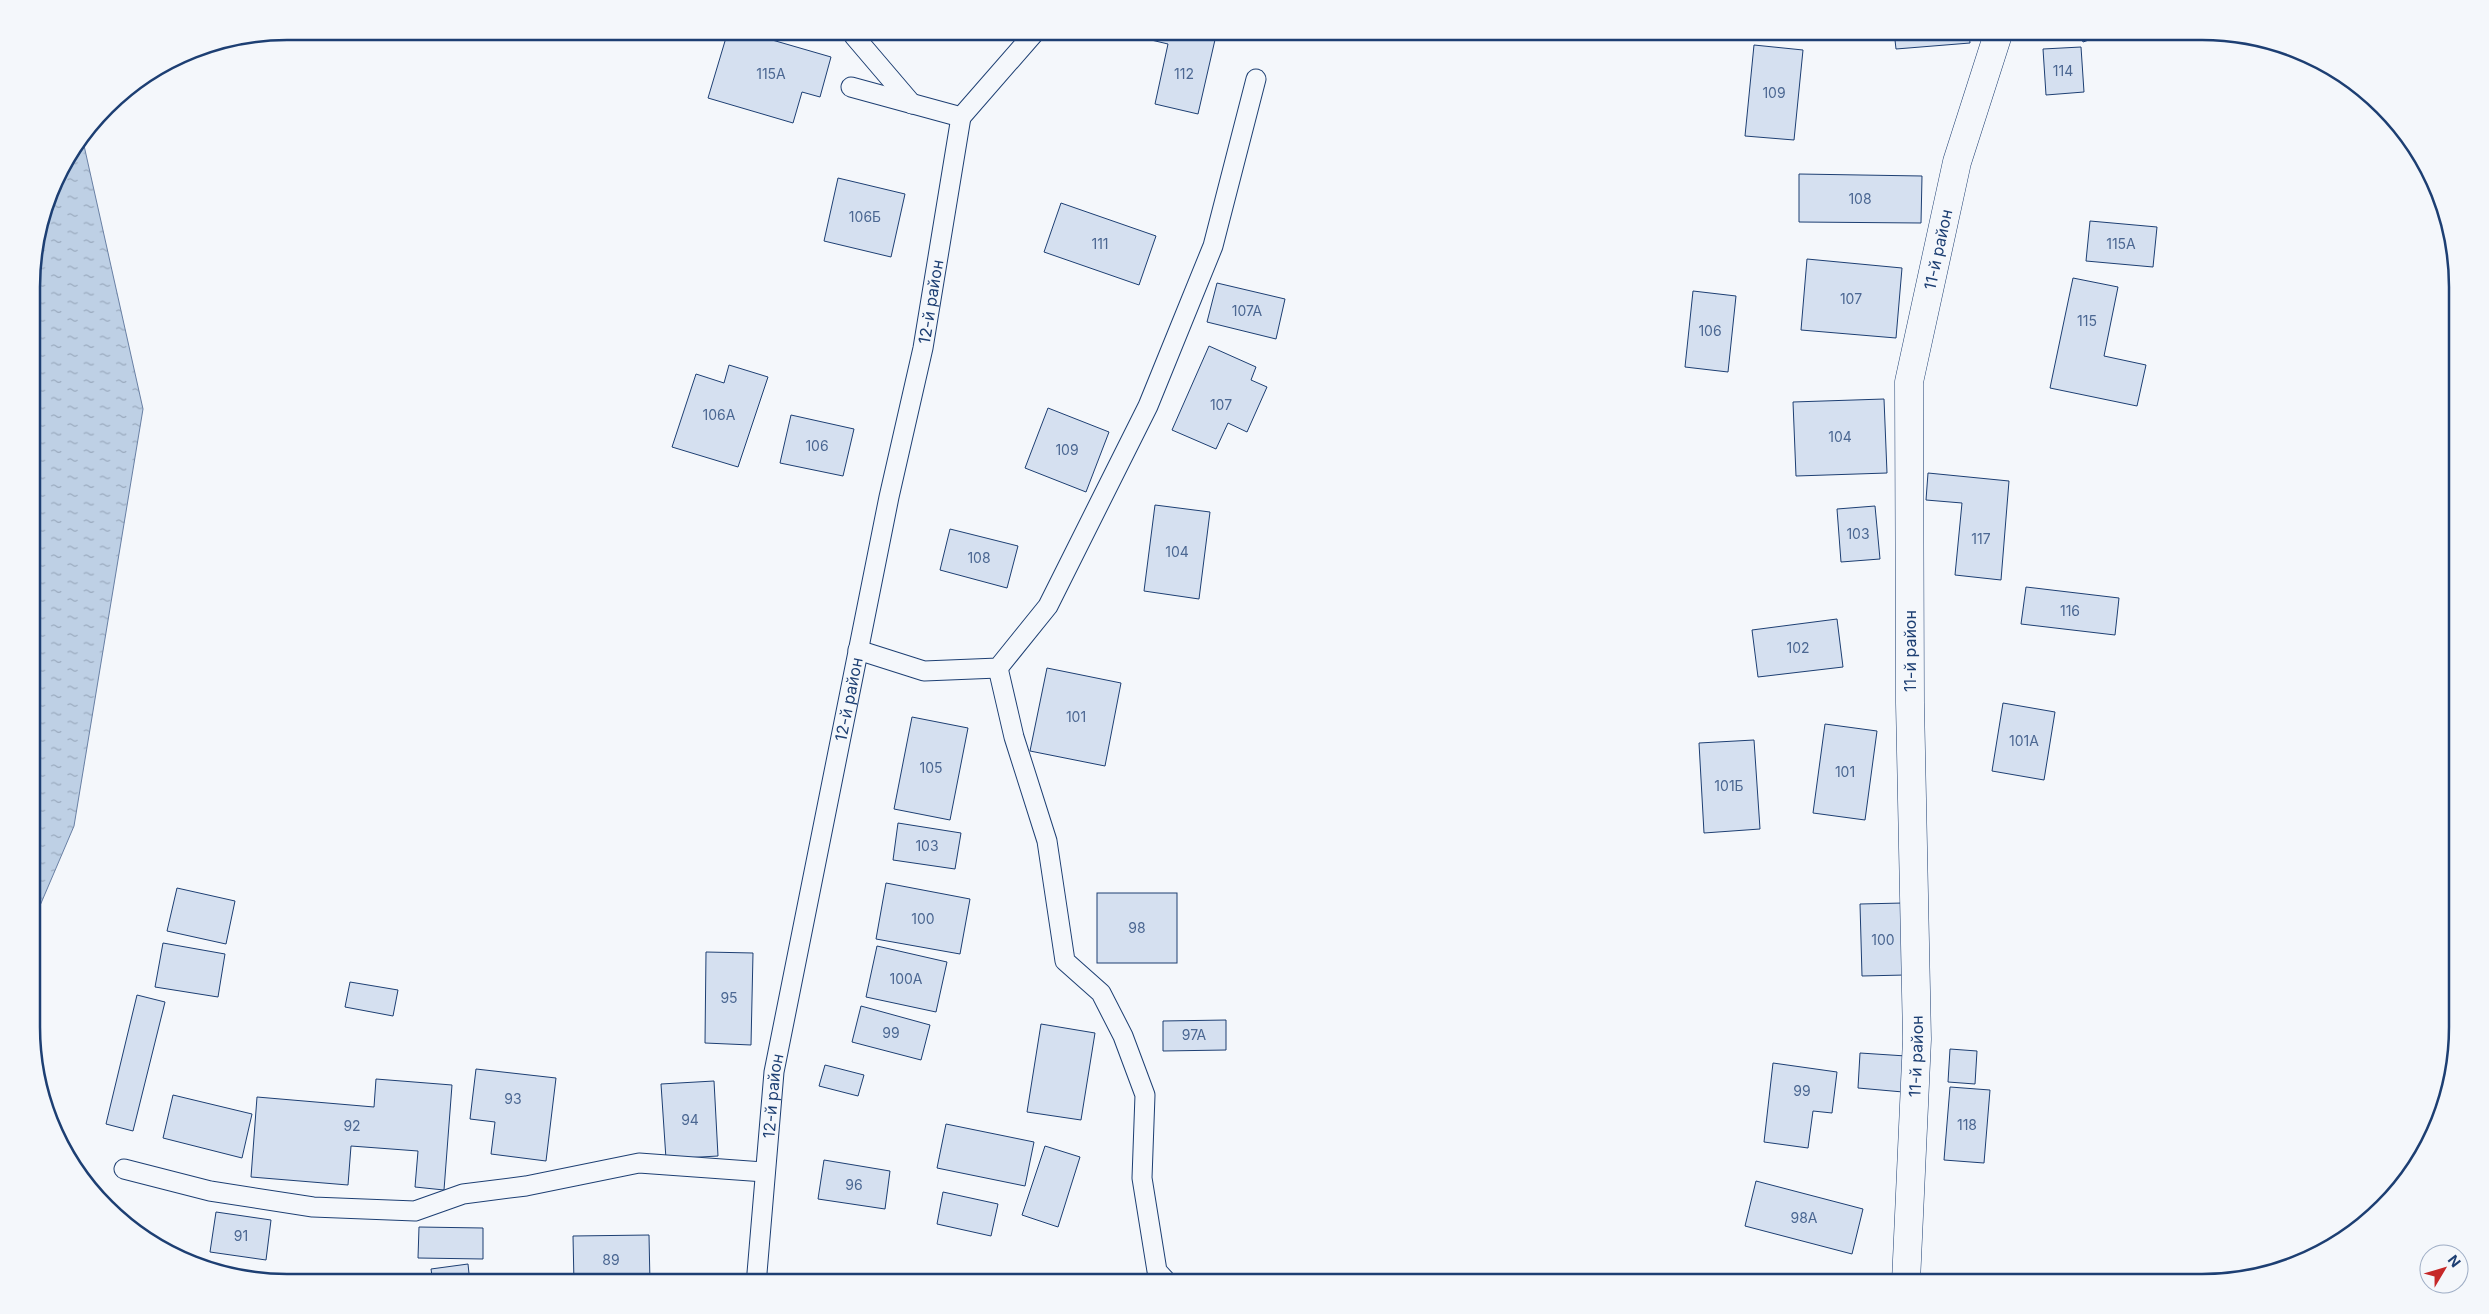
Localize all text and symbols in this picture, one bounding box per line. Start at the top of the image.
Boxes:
house number: 114 [2053,62,2073,79]
house number: 115А [756,65,786,82]
house number: 112 [1174,65,1194,82]
house number: 109 [1762,84,1786,101]
house number: 108 [1848,190,1872,207]
street label: 11-й район [1919,207,1956,292]
house number: 106Б [849,208,881,225]
house number: 111 [1091,235,1109,252]
house number: 115А [2106,235,2136,252]
street label: 12-й район [914,258,947,345]
house number: 107 [1840,290,1862,307]
house number: 107А [1232,302,1263,319]
house number: 115 [2077,312,2097,329]
house number: 106 [1698,322,1722,339]
house number: 107 [1210,396,1232,413]
house number: 106А [703,406,736,423]
house number: 104 [1828,428,1852,445]
house number: 106 [805,437,829,454]
house number: 109 [1055,441,1079,458]
house number: 103 [1846,525,1870,542]
house number: 117 [1971,530,1991,547]
house number: 104 [1165,543,1189,560]
house number: 108 [967,549,991,566]
house number: 116 [2060,602,2080,619]
street label: 11-й район [1900,610,1920,692]
house number: 102 [1786,639,1810,656]
street label: 12-й район [830,656,867,743]
house number: 101 [1066,708,1086,725]
house number: 101А [2009,732,2039,749]
house number: 105 [919,759,943,776]
house number: 101 [1835,763,1855,780]
house number: 101Б [1714,777,1744,794]
house number: 103 [915,837,939,854]
house number: 100 [911,910,935,927]
house number: 98 [1128,919,1146,936]
house number: 100 [1871,931,1895,948]
house number: 100А [889,970,923,987]
house number: 95 [720,989,738,1006]
street label: 11-й район [1904,1015,1927,1098]
house number: 99 [882,1024,900,1041]
house number: 97А [1182,1026,1207,1043]
street label: 12-й район [758,1052,787,1139]
house number: 99 [1793,1082,1811,1099]
house number: 93 [504,1090,522,1107]
house number: 94 [681,1111,699,1128]
house number: 118 [1957,1116,1977,1133]
house number: 92 [343,1117,361,1134]
house number: 96 [845,1176,863,1193]
house number: 98А [1790,1209,1818,1226]
house number: 91 [234,1227,248,1244]
north arrow [2419,1244,2469,1294]
house number: 89 [602,1251,620,1268]
text: N [2445,1251,2465,1270]

